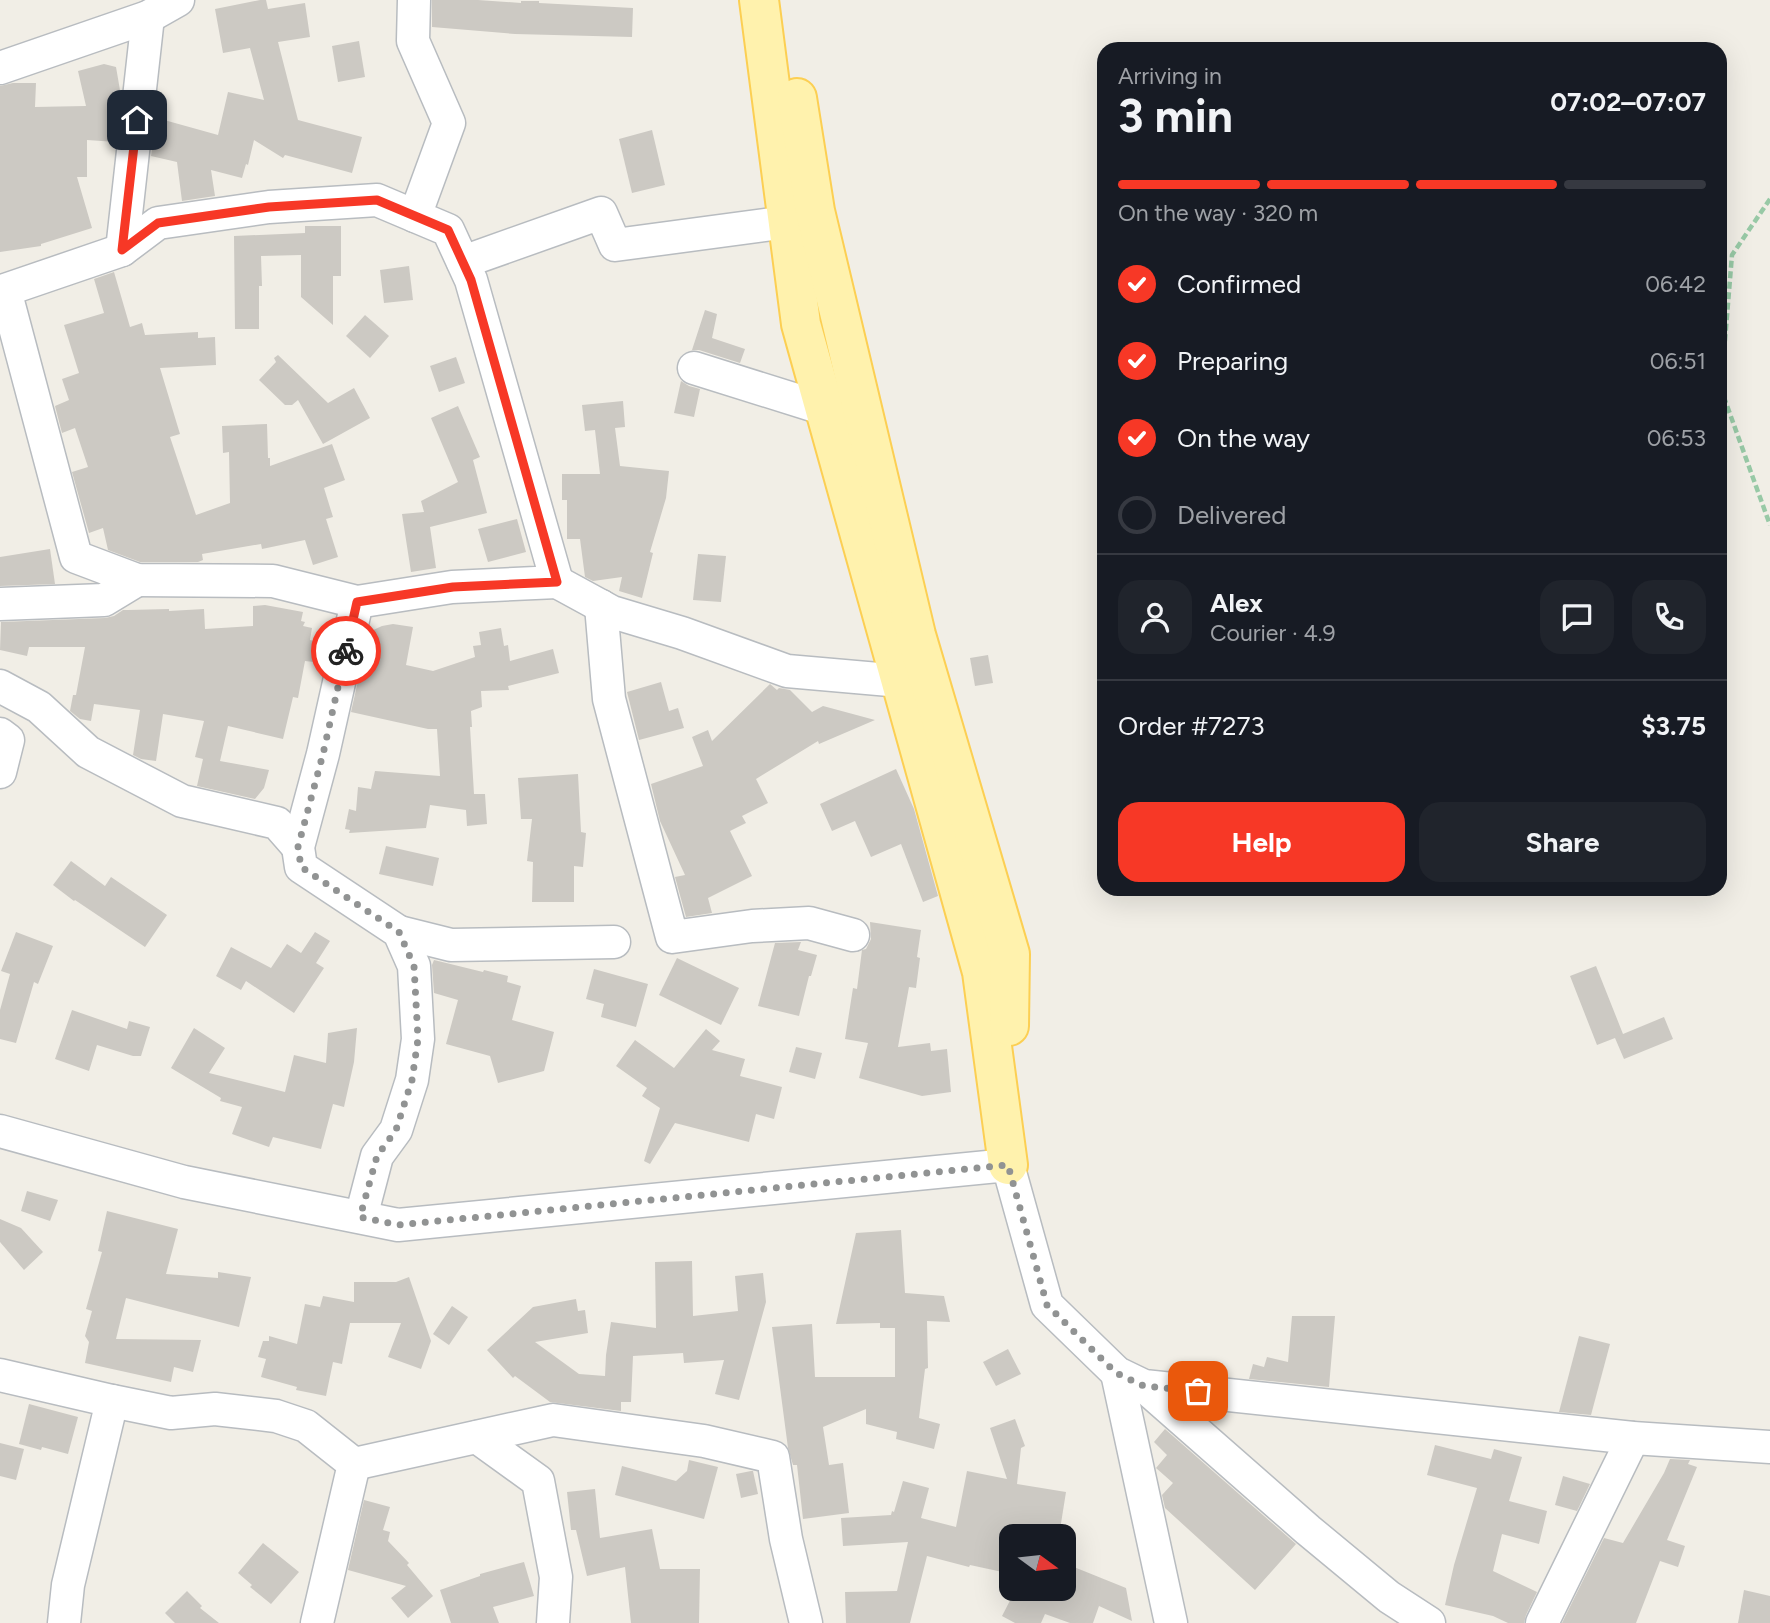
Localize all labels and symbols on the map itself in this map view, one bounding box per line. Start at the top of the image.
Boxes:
pin [107,90,167,150]
courier [311,616,381,686]
pin [1168,1361,1228,1421]
north arrow [999,1524,1076,1601]

